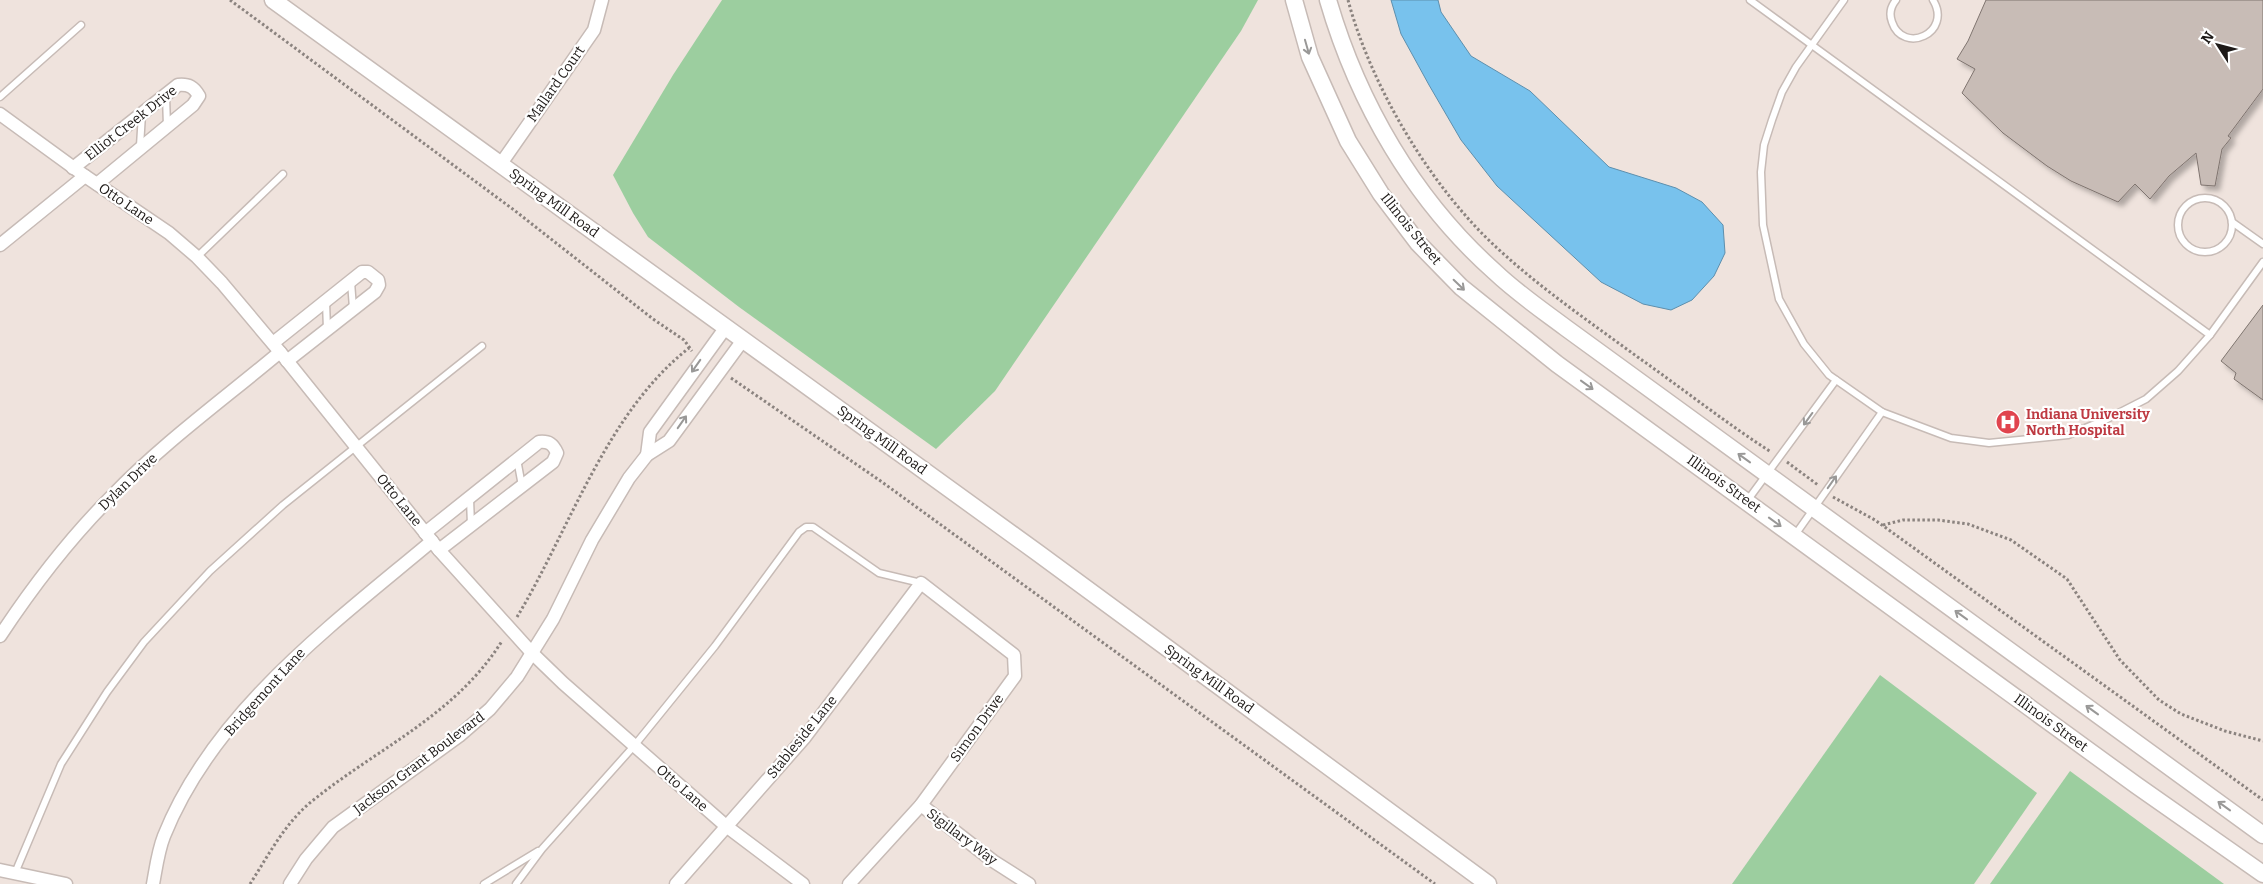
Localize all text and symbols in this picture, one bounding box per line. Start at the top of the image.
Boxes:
north arrow [2193,20,2243,70]
text: N [2198,28,2218,47]
one-way arrow [1303,38,1313,54]
street label: Mallard Court [524,43,588,125]
street label: Elliot Creek Drive [82,82,180,164]
street label: Spring Mill Road [506,165,602,241]
street label: Otto Lane [95,179,157,229]
street label: Illinois Street [1377,190,1445,268]
one-way arrow [1453,279,1465,291]
one-way arrow [691,359,701,373]
one-way arrow [1580,380,1594,390]
street label: Spring Mill Road [834,402,930,478]
place label: Indiana University North Hospital [2026,406,2150,439]
hospital icon: Indiana University North Hospital [1995,409,2021,435]
one-way arrow [1802,412,1813,425]
one-way arrow [677,416,687,430]
street label: Dylan Drive [95,450,161,514]
street label: Illinois Street [1684,451,1764,517]
one-way arrow [1737,453,1751,463]
street label: Otto Lane [373,470,425,530]
one-way arrow [1827,476,1838,489]
one-way arrow [1768,516,1781,527]
one-way arrow [1954,610,1968,620]
street label: Spring Mill Road [1161,641,1257,717]
street label: Bridgemont Lane [221,645,309,739]
street label: Illinois Street [2011,690,2091,756]
street label: Simon Drive [947,691,1007,765]
street label: Stableside Lane [763,692,841,782]
one-way arrow [2085,705,2099,715]
street label: Jackson Grant Boulevard [349,708,488,818]
street label: Otto Lane [653,761,711,815]
one-way arrow [2217,801,2231,811]
street label: Sigillary Way [923,805,1001,869]

